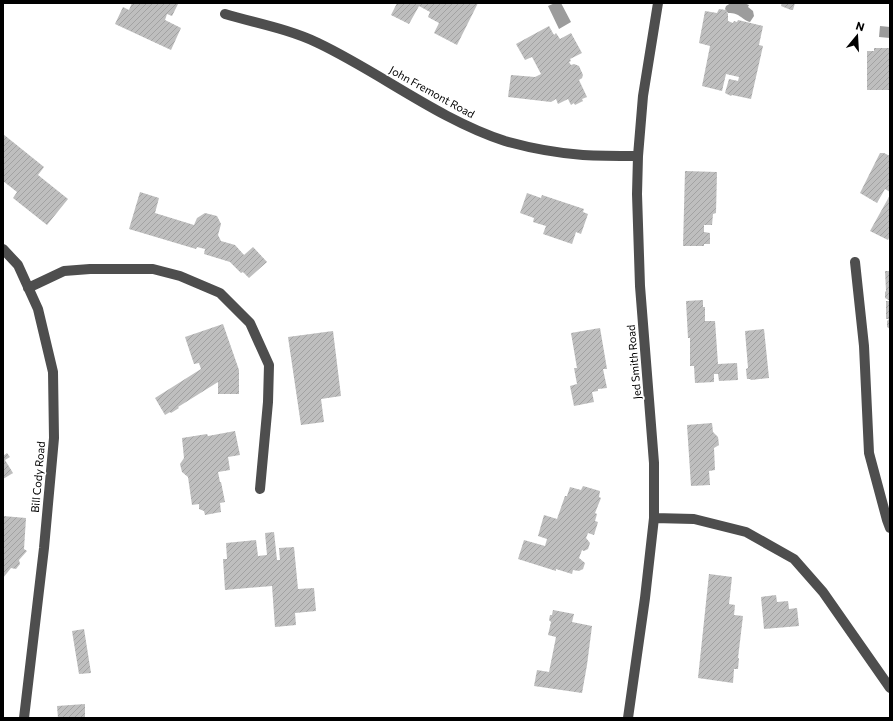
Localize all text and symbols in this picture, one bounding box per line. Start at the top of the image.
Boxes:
north arrow [837,16,877,56]
text: N [854,19,866,33]
street label: John Fremont Road [387,63,477,121]
street label: Jed Smith Road [624,324,644,400]
street label: Bill Cody Road [28,441,47,513]

